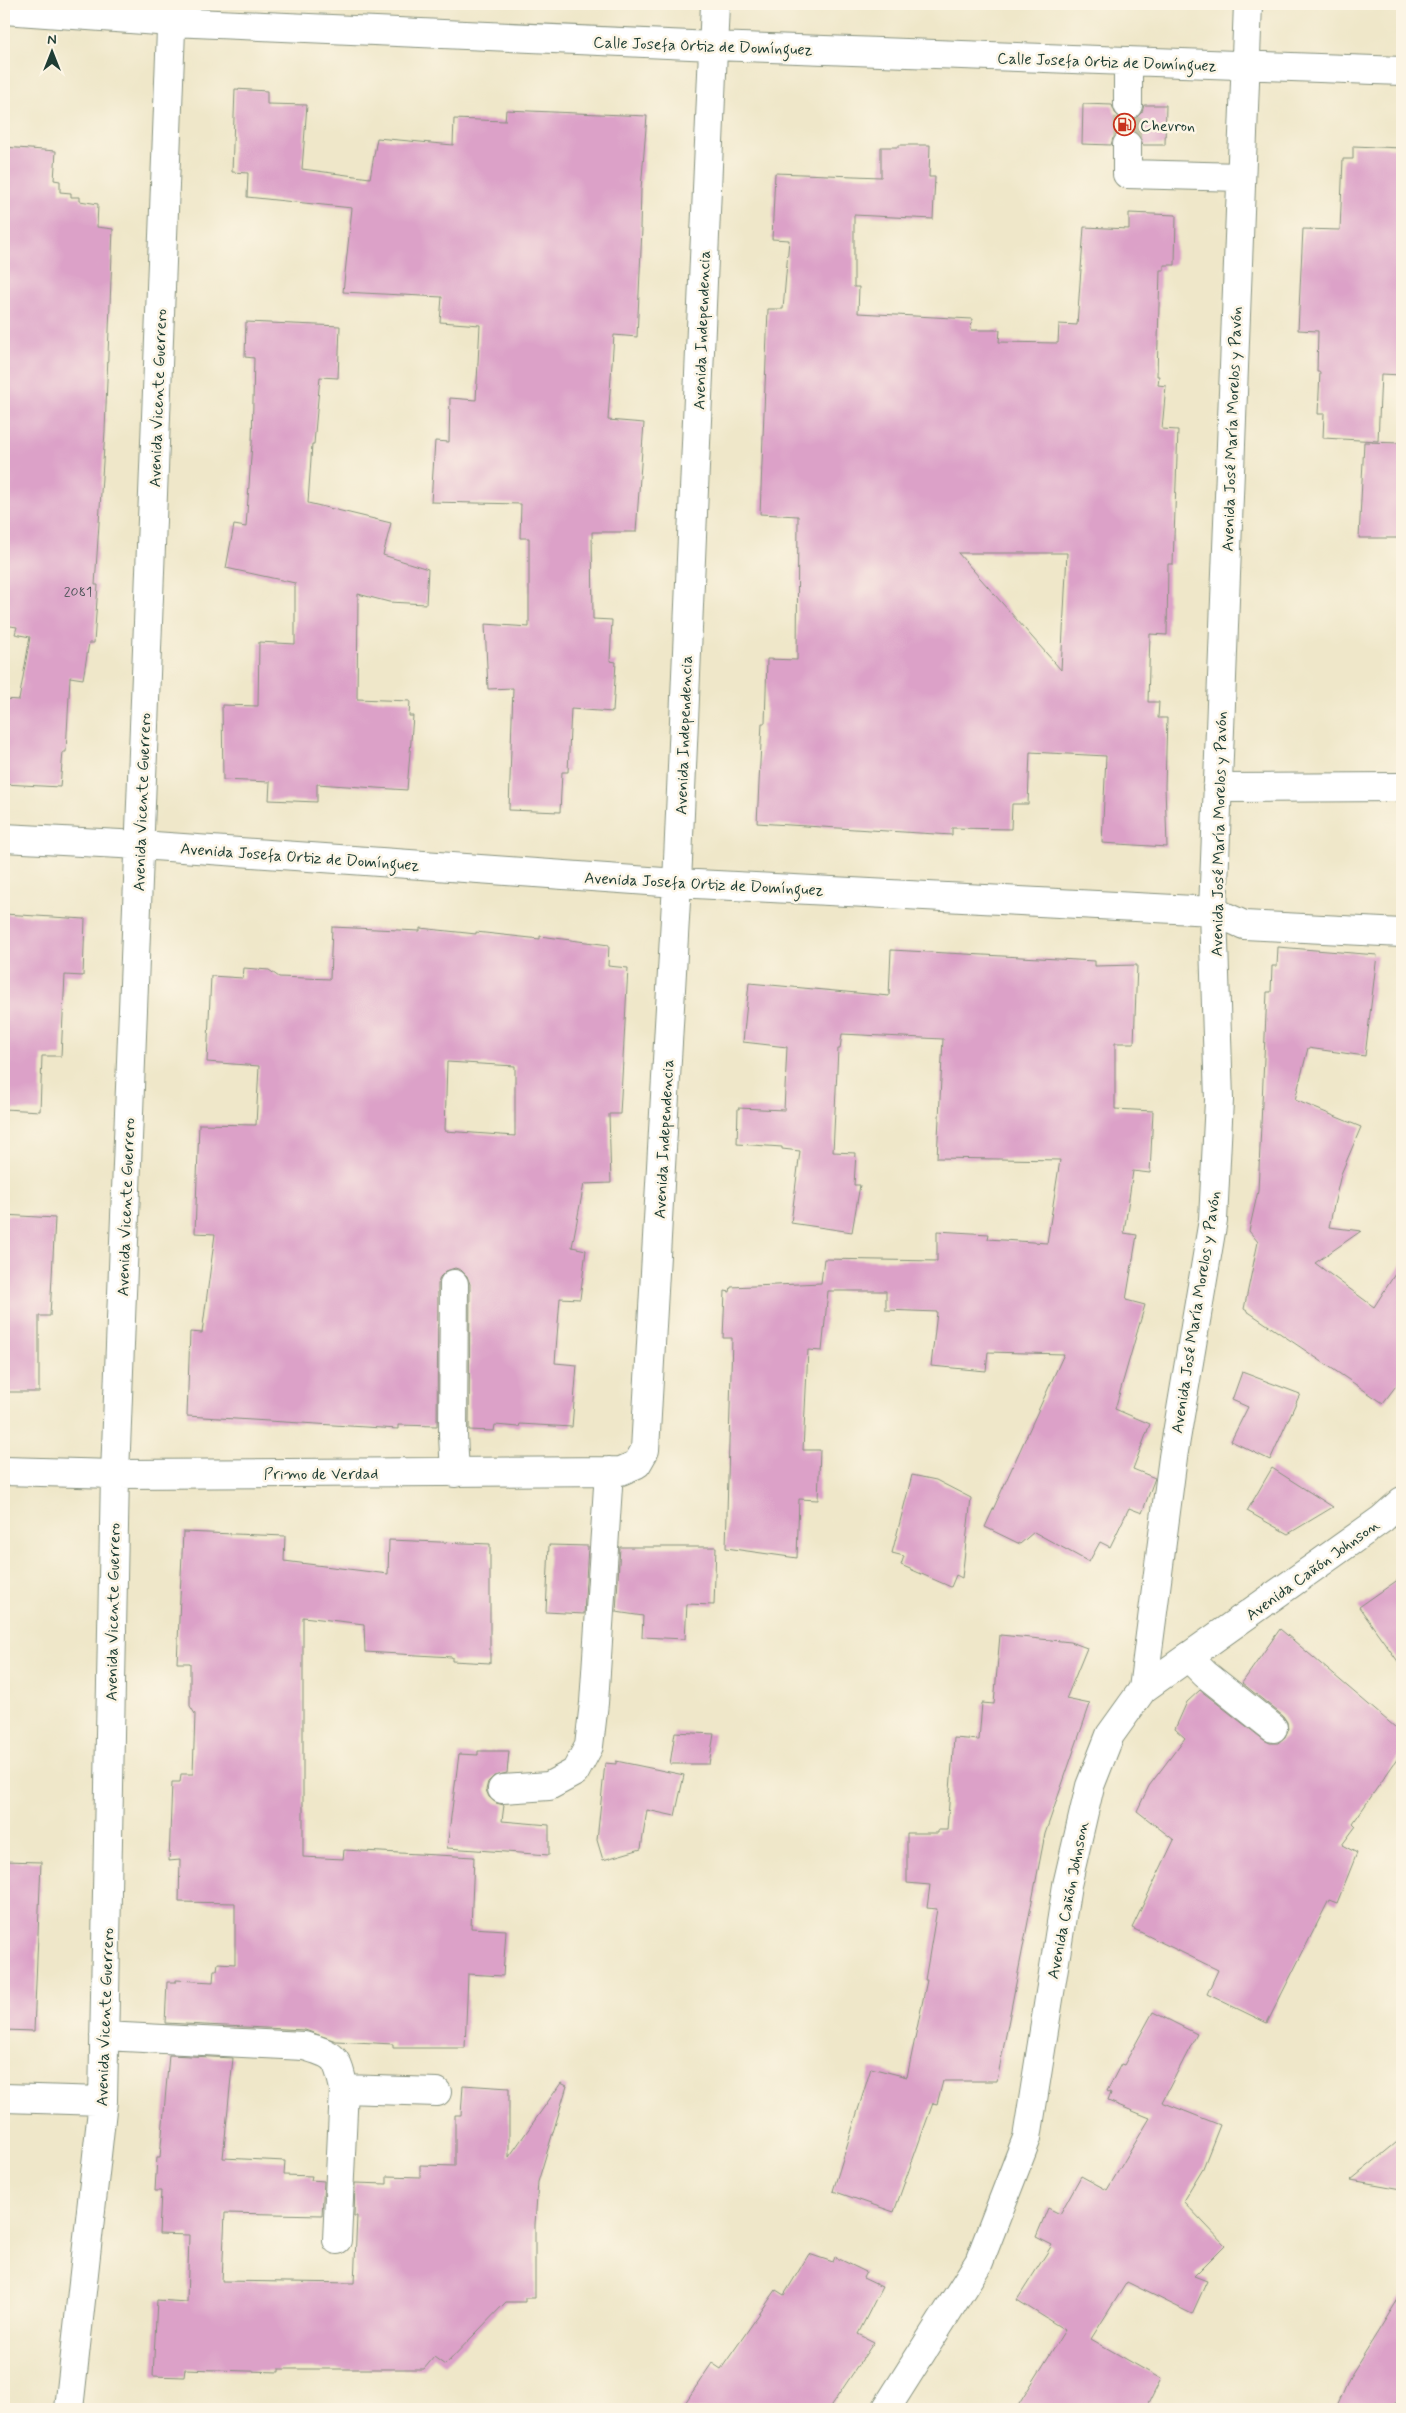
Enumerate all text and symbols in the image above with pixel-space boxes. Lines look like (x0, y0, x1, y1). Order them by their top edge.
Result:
north arrow (28, 28, 78, 78)
text: N (47, 31, 57, 49)
street label: Calle Josefa Ortiz de Domínguez (593, 32, 813, 62)
street label: Calle Josefa Ortiz de Domínguez (997, 48, 1217, 78)
fuel station icon: Chevron (1112, 113, 1136, 137)
place label: Chevron (1140, 116, 1195, 137)
street label: Avenida Independencia (689, 250, 716, 410)
street label: Avenida José María Morelos y Pavón (1218, 306, 1247, 552)
street label: Avenida Vicente Guerrero (145, 308, 172, 488)
house number: 2081 (64, 583, 92, 601)
street label: Avenida Independencia (671, 655, 698, 815)
street label: Avenida José María Morelos y Pavón (1207, 711, 1232, 957)
street label: Avenida Vicente Guerrero (129, 712, 156, 892)
street label: Avenida Josefa Ortiz de Domínguez (179, 839, 420, 877)
street label: Avenida Josefa Ortiz de Domínguez (584, 868, 824, 902)
street label: Avenida Independencia (650, 1059, 679, 1219)
street label: Avenida Vicente Guerrero (113, 1117, 140, 1297)
street label: Avenida José María Morelos y Pavón (1167, 1189, 1226, 1435)
street label: Primo de Verdad (264, 1464, 378, 1485)
street label: Avenida Cañón Johnson (1242, 1514, 1384, 1626)
street label: Avenida Vicente Guerrero (101, 1522, 126, 1701)
street label: Avenida Cañón Johnson (1043, 1819, 1094, 1981)
street label: Avenida Vicente Guerrero (92, 1927, 119, 2107)

